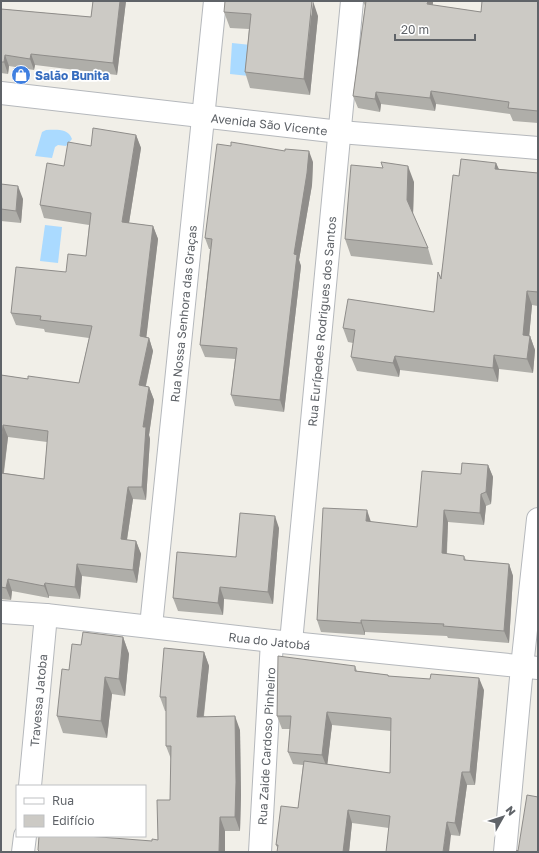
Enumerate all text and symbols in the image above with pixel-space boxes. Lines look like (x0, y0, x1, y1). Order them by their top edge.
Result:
scale bar (395, 16, 475, 42)
text: 20 m (401, 22, 429, 37)
shop icon: Salão Bunita (10, 64, 32, 86)
place label: Salão Bunita (35, 68, 109, 83)
street label: Avenida São Vicente (210, 110, 328, 138)
street label: Rua Eurípedes Rodrigues dos Santos (304, 216, 339, 427)
street label: Rua Nossa Senhora das Graças (166, 224, 200, 403)
street label: Rua do Jatobá (228, 629, 311, 652)
street label: Travessa Jatoba (26, 653, 50, 747)
street label: Rua Zaide Cardoso Pinheiro (254, 667, 278, 826)
legend (16, 785, 146, 837)
text: Rua (52, 793, 74, 808)
north arrow (483, 797, 523, 837)
text: N (503, 803, 519, 818)
text: Edifício (52, 813, 94, 828)

